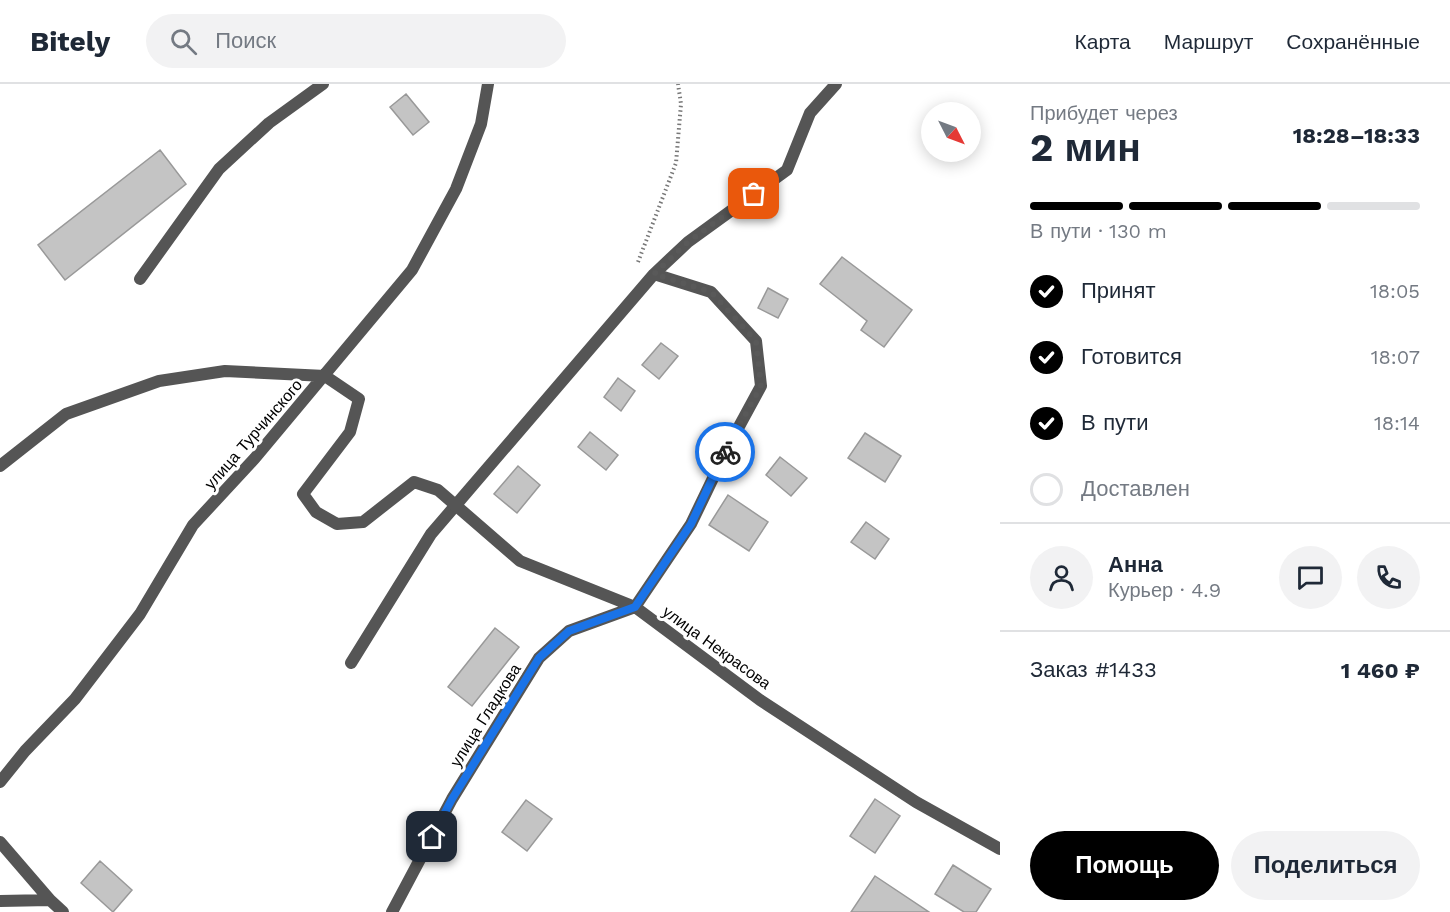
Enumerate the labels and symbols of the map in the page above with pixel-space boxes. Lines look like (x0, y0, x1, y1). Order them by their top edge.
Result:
north arrow (921, 102, 981, 162)
pin (728, 168, 779, 219)
street label: улица Турчинского (201, 375, 306, 493)
courier (695, 422, 755, 482)
street label: улица Некрасова (659, 602, 775, 693)
street label: улица Гладкова (446, 660, 525, 770)
pin (406, 811, 457, 862)

